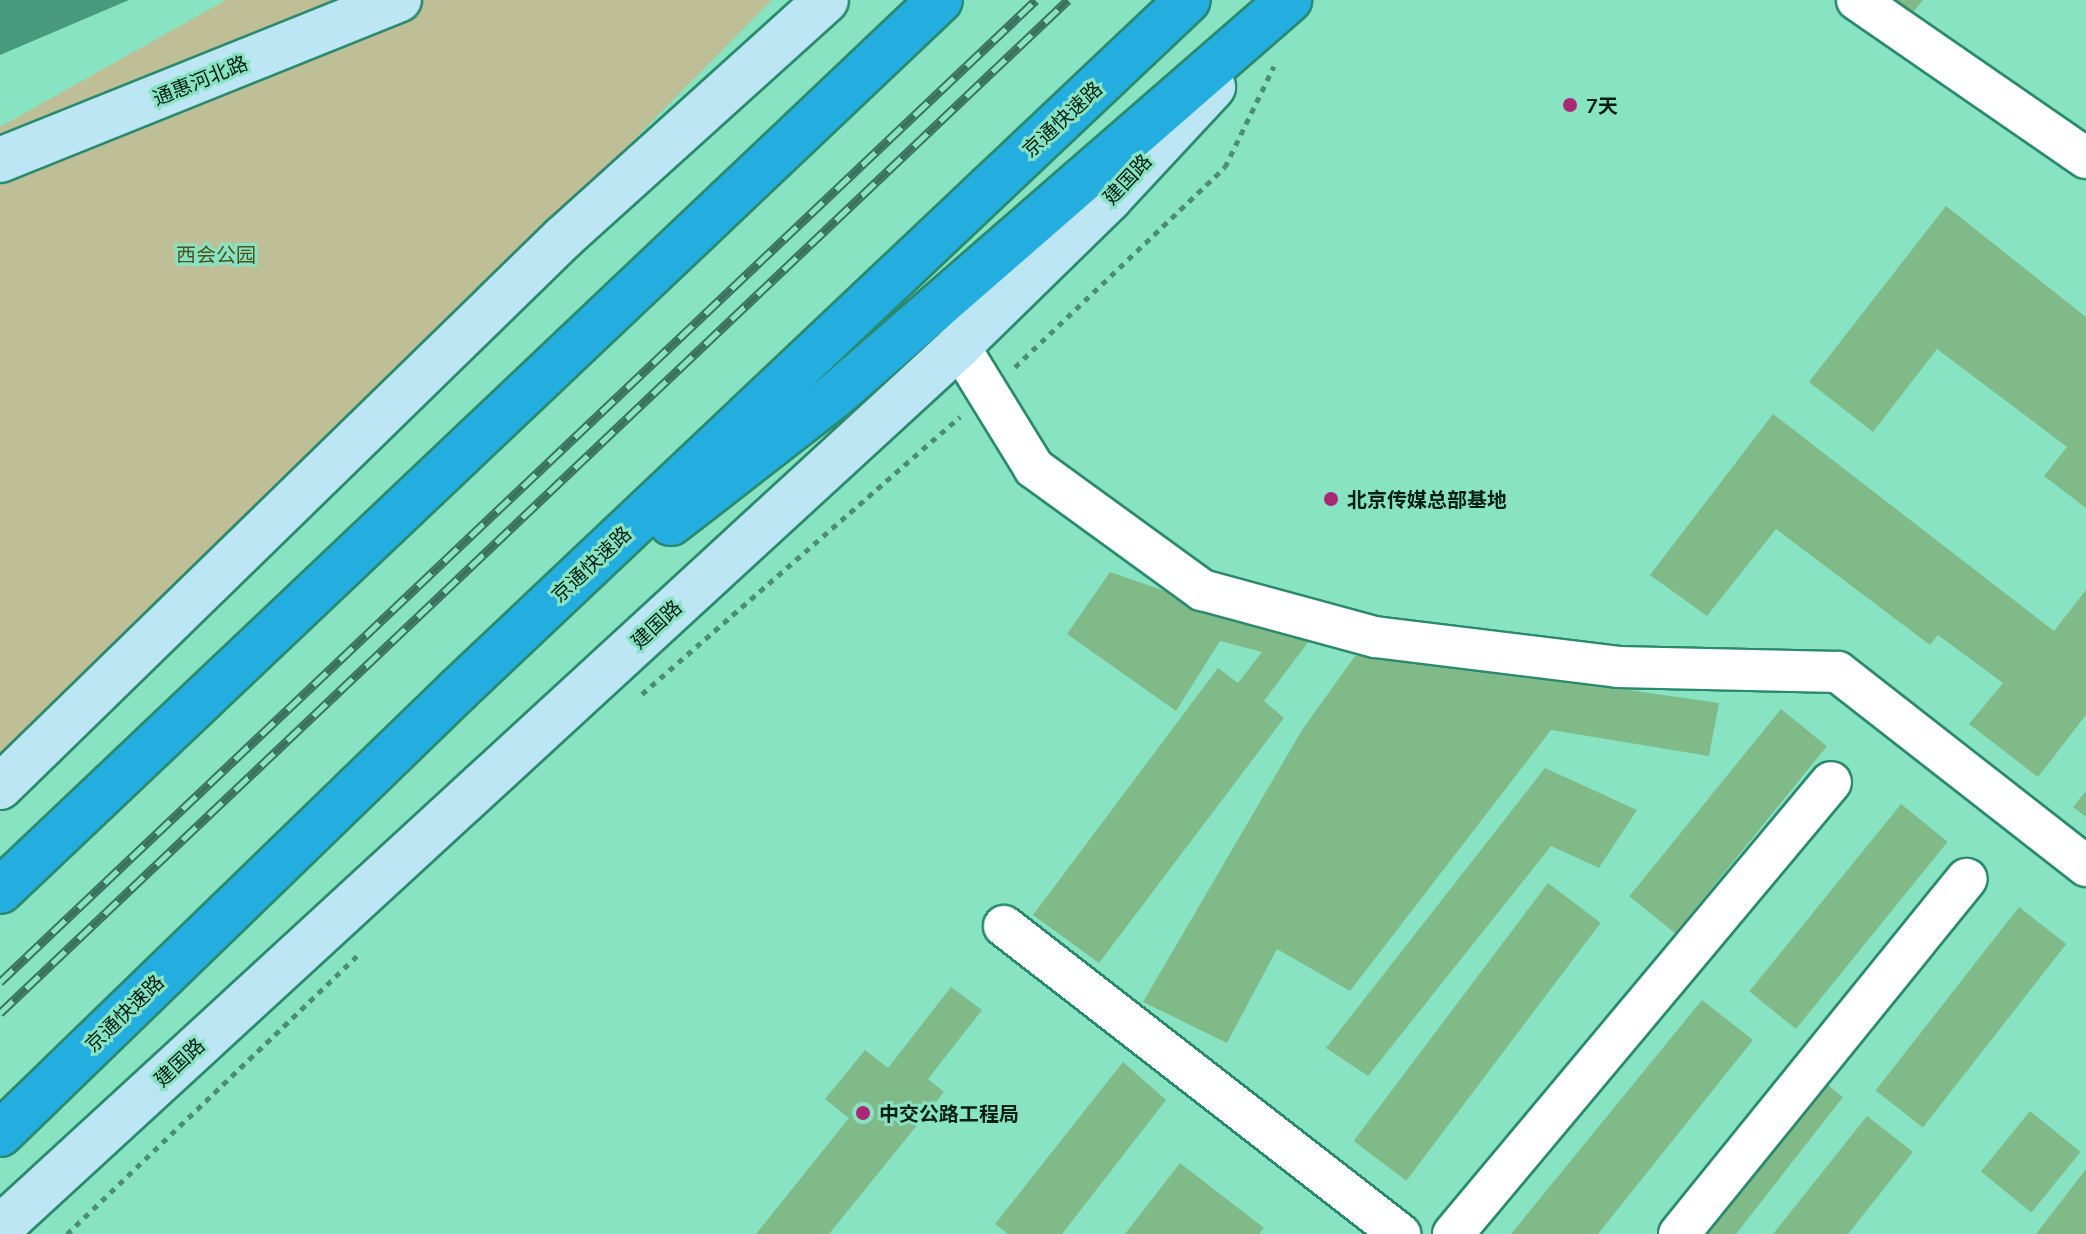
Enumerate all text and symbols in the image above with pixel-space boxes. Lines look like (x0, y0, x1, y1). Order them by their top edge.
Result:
street label: 通惠河北路 (149, 50, 251, 110)
street label: 京通快速路 (1017, 76, 1107, 162)
place label: 7天 (1586, 93, 1618, 117)
marker: 7天 (1561, 96, 1579, 114)
street label: 建国路 (1098, 149, 1156, 209)
park label: 西会公园 (176, 242, 256, 266)
place label: 北京传媒总部基地 (1347, 487, 1507, 511)
marker: 北京传媒总部基地 (1322, 490, 1340, 508)
street label: 京通快速路 (546, 521, 636, 607)
street label: 建国路 (626, 595, 686, 653)
street label: 京通快速路 (80, 970, 168, 1056)
street label: 建国路 (149, 1033, 209, 1091)
place label: 中交公路工程局 (879, 1101, 1019, 1125)
marker: 中交公路工程局 (854, 1104, 872, 1122)

